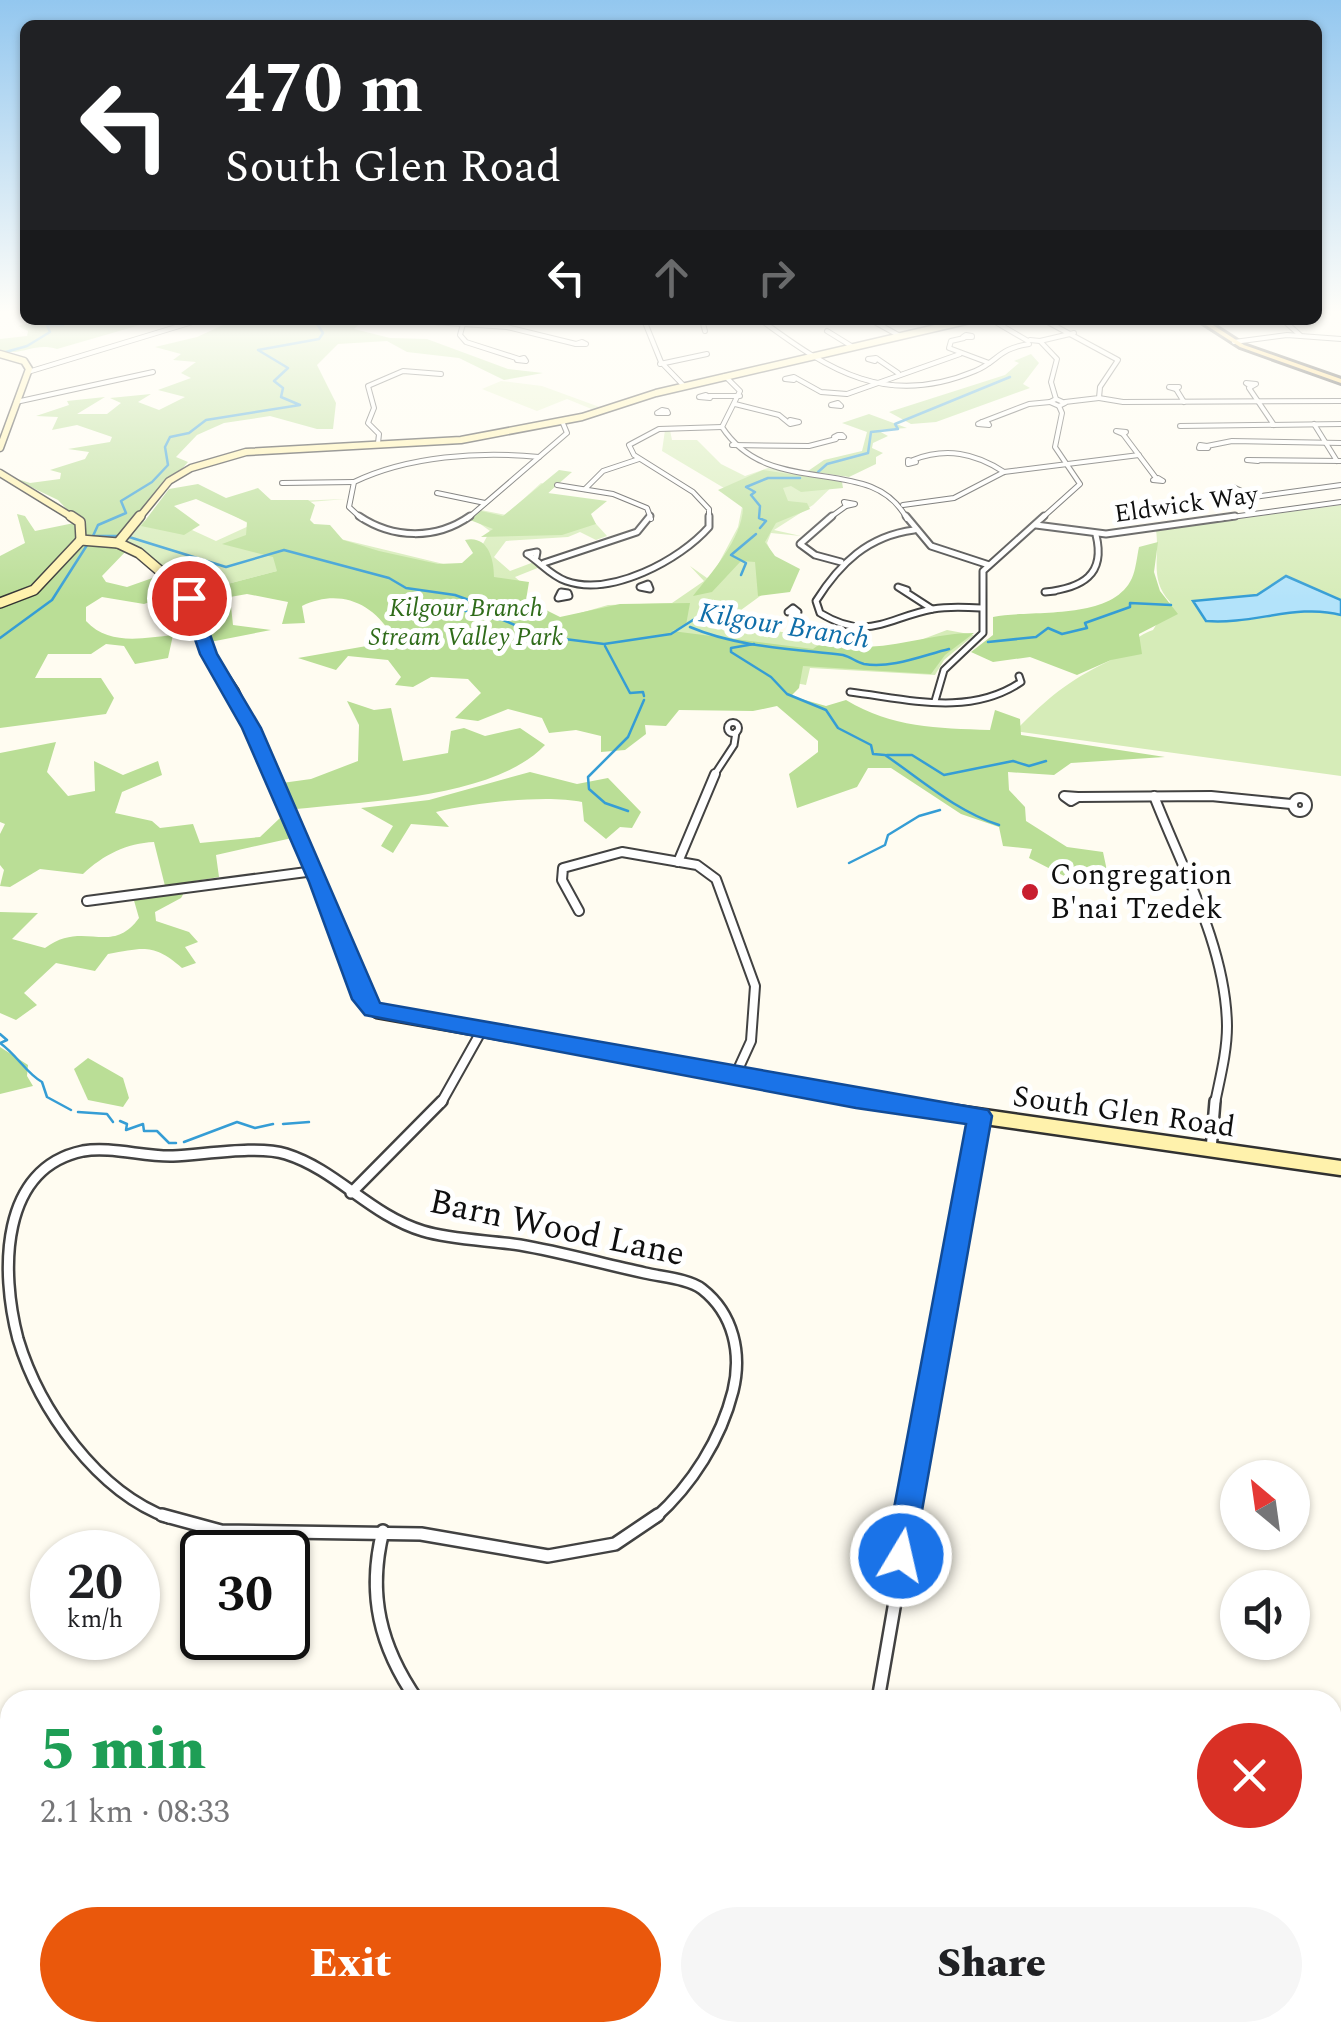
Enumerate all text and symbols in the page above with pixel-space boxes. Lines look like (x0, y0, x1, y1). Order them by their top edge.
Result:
text: 470 m (225, 37, 423, 143)
icon: left (60, 60, 190, 190)
text: South Glen Road (225, 133, 561, 202)
icon: left (539, 250, 594, 305)
icon: ahead (644, 250, 699, 305)
icon: right (749, 250, 804, 305)
street label: Eldwick Way (1112, 476, 1261, 534)
pin (147, 556, 232, 641)
icon: arrive (162, 571, 217, 626)
park label: Kilgour Branch Stream Valley Park (369, 590, 563, 657)
water label: Kilgour Branch (696, 591, 872, 661)
place label: Congregation B'nai Tzedek (1050, 852, 1232, 932)
marker: Congregation B'nai Tzedek (1019, 881, 1041, 903)
street label: South Glen Road (1010, 1074, 1238, 1150)
street label: Barn Wood Lane (424, 1175, 690, 1281)
north arrow (1220, 1460, 1310, 1550)
map controls (1220, 1460, 1310, 1660)
position arrow (849, 1504, 953, 1608)
speed limit sign: 30 (180, 1530, 310, 1660)
text: 20 (67, 1545, 123, 1621)
button: sound (1220, 1570, 1310, 1660)
text: km/h (67, 1601, 123, 1639)
text: 5 min (40, 1704, 206, 1796)
button: close (1197, 1723, 1302, 1828)
text: 2.1 km · 08:33 (40, 1788, 229, 1837)
button: Exit (40, 1907, 661, 2022)
button: Share (681, 1907, 1302, 2022)

